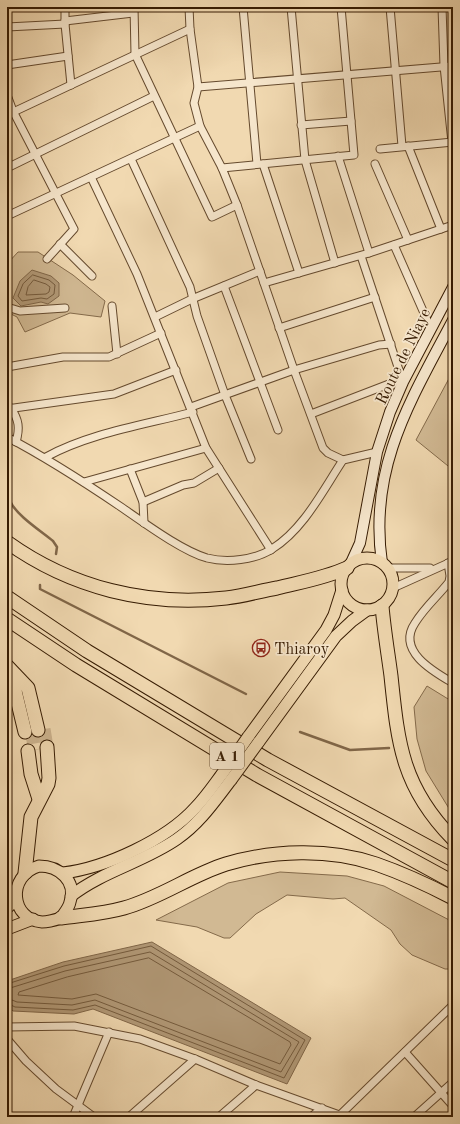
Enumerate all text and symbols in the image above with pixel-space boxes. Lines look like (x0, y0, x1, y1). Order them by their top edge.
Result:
street label: Route de Niaye (374, 306, 434, 408)
bus stop icon: Thiaroy (251, 638, 271, 658)
place label: Thiaroy (274, 642, 330, 658)
road number: A 1 (210, 743, 244, 769)

